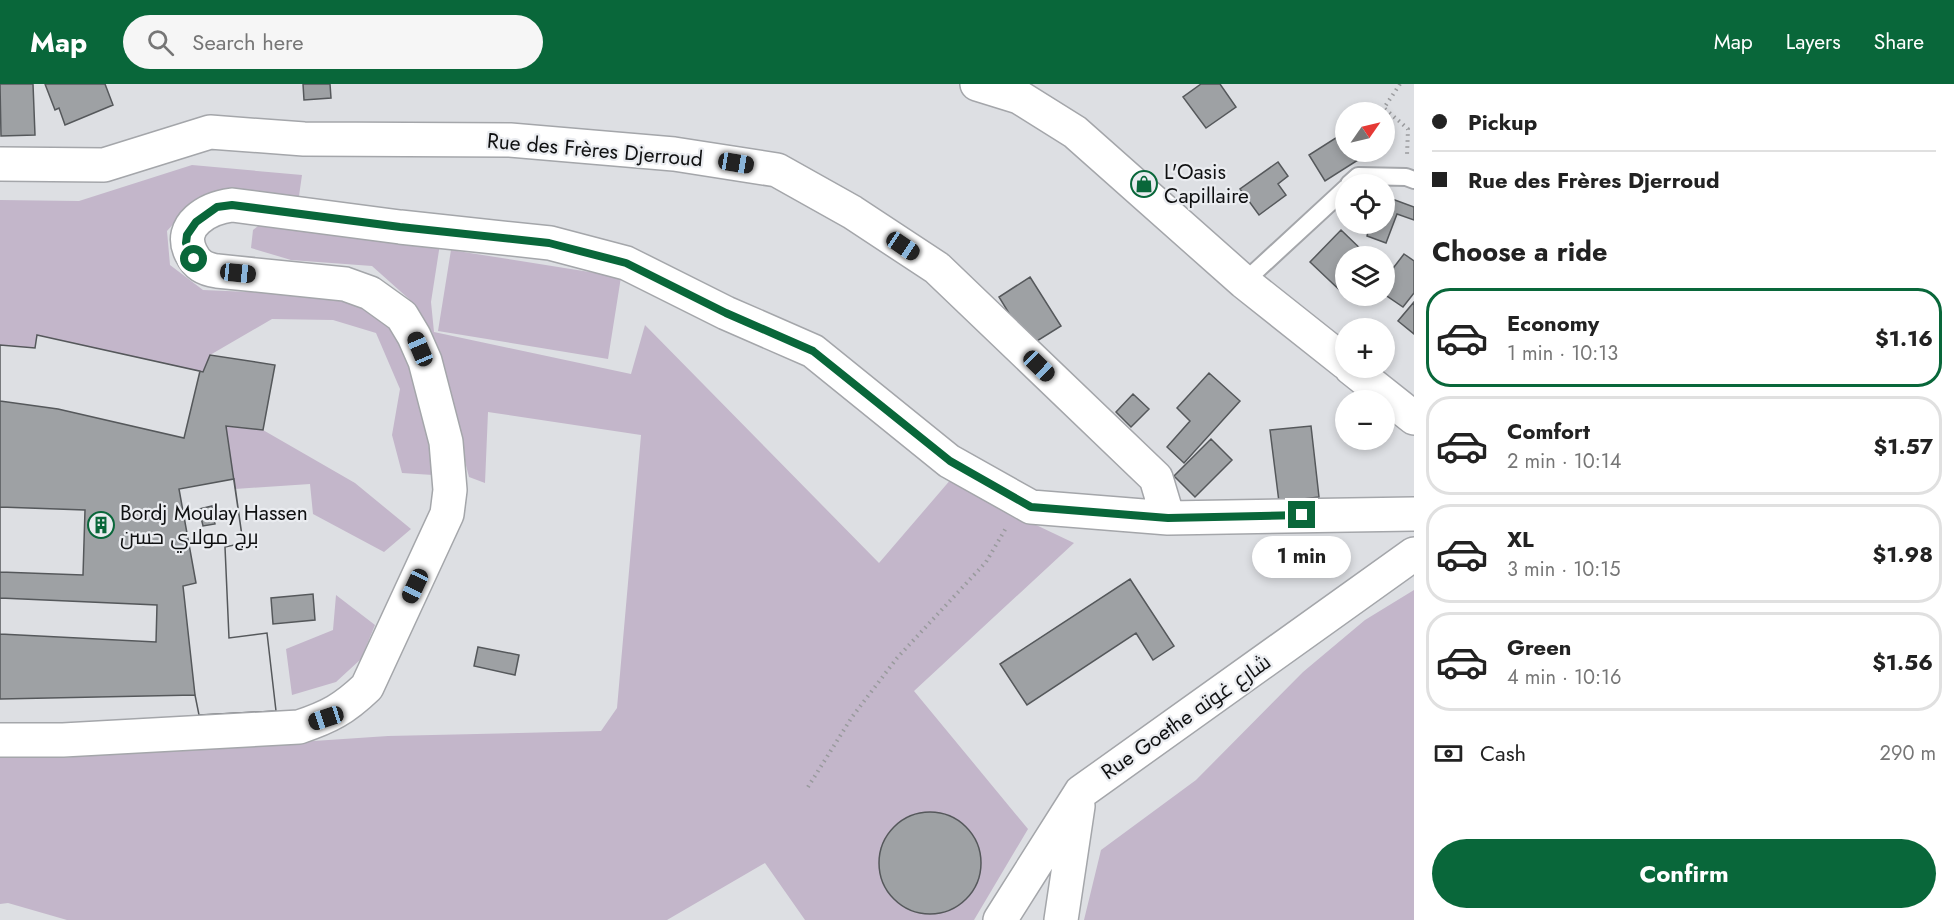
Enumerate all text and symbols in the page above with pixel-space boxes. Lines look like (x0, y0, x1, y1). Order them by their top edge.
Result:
search box (123, 15, 543, 69)
text: Map (30, 22, 87, 63)
icon: search (144, 26, 177, 59)
text: Search here (192, 26, 304, 58)
text: Map (1714, 27, 1753, 57)
text: Layers (1786, 27, 1841, 57)
text: Share (1874, 27, 1924, 57)
north arrow (1335, 102, 1395, 162)
map controls (1335, 102, 1395, 450)
text: Pickup (1468, 106, 1537, 138)
street label: Rue des Frères Djerroud (486, 126, 704, 174)
car (717, 151, 755, 175)
place label: L'Oasis Capillaire (1164, 157, 1249, 211)
text: Rue des Frères Djerroud (1468, 164, 1720, 196)
shop icon: L'Oasis Capillaire (1129, 169, 1159, 199)
button: locate (1335, 174, 1395, 234)
car (883, 228, 923, 264)
text: Choose a ride (1432, 232, 1607, 271)
route start (180, 245, 207, 272)
button: layers (1335, 246, 1395, 306)
car (219, 262, 257, 284)
text: Economy (1507, 307, 1599, 339)
icon: car (1435, 311, 1489, 365)
button: + (1335, 318, 1395, 378)
text: $1.16 (1875, 322, 1933, 354)
car (405, 329, 435, 369)
text: 1 min · 10:13 (1507, 339, 1618, 368)
car (1020, 347, 1058, 385)
button: − (1335, 390, 1395, 450)
text: Comfort (1507, 415, 1590, 447)
icon: car (1435, 419, 1489, 473)
text: $1.57 (1874, 430, 1933, 462)
text: 2 min · 10:14 (1507, 447, 1621, 476)
place label: Bordj Moulay Hassen برج مولاي حسن (120, 498, 308, 553)
route end (1288, 501, 1315, 528)
building icon: Bordj Moulay Hassen برج مولاي حسن (86, 510, 116, 540)
text: XL (1507, 523, 1534, 555)
icon: car (1435, 527, 1489, 581)
callout: 1 min (1252, 536, 1352, 578)
text: $1.98 (1873, 538, 1933, 570)
text: 1 min (1277, 542, 1326, 571)
text: 3 min · 10:15 (1507, 555, 1621, 584)
car (399, 566, 431, 606)
text: Green (1507, 631, 1571, 663)
icon: car (1435, 635, 1489, 689)
text: $1.56 (1872, 646, 1933, 678)
street label: Rue Goethe شارع غوته (1095, 647, 1277, 787)
text: 4 min · 10:16 (1507, 663, 1621, 692)
car (306, 704, 346, 732)
icon: cash (1432, 737, 1465, 770)
text: Cash (1480, 737, 1526, 769)
text: 290 m (1880, 739, 1936, 768)
button: Confirm (1432, 839, 1936, 908)

